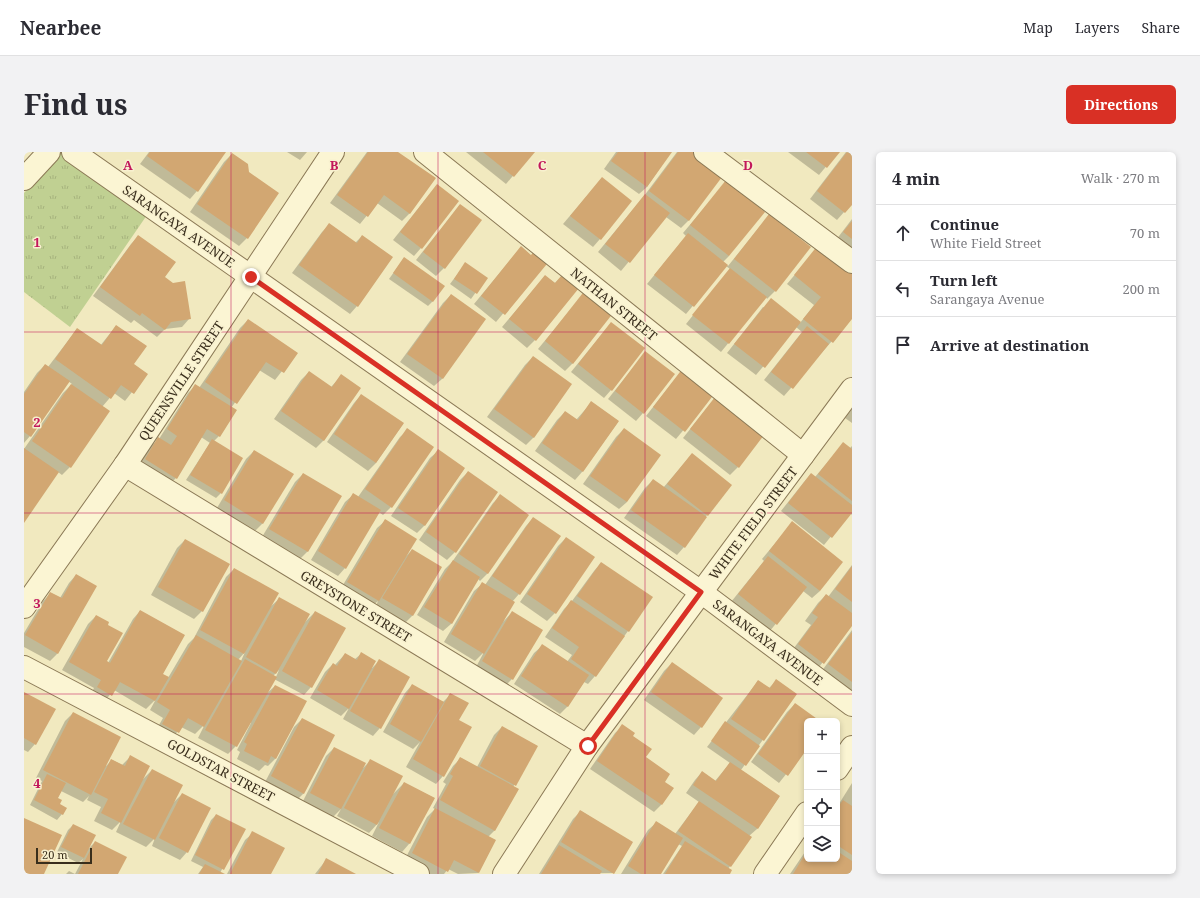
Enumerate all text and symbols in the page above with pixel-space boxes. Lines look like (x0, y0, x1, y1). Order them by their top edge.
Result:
text: Nearbee (20, 15, 101, 41)
text: Map (1023, 18, 1053, 37)
text: Layers (1075, 18, 1120, 37)
text: Share (1142, 18, 1180, 37)
text: Find us (24, 85, 128, 123)
button: Directions (1066, 85, 1176, 124)
text: A (123, 156, 133, 174)
text: B (330, 156, 339, 174)
text: C (538, 156, 547, 174)
text: D (743, 156, 753, 174)
text: 4 min (892, 167, 940, 190)
text: Walk · 270 m (1081, 169, 1160, 187)
street label: SARANGAYA AVENUE (119, 180, 239, 272)
text: Continue (930, 214, 999, 234)
icon: ahead (892, 222, 914, 244)
text: 70 m (1130, 224, 1160, 242)
text: 1 (33, 233, 41, 251)
text: White Field Street (930, 234, 1041, 252)
street label: NATHAN STREET (567, 263, 661, 345)
route end (242, 268, 260, 286)
text: Turn left (930, 270, 998, 290)
icon: left (892, 278, 914, 300)
text: 200 m (1123, 280, 1160, 298)
text: Sarangaya Avenue (930, 290, 1045, 308)
street label: QUEENSVILLE STREET (134, 318, 228, 444)
icon: arrive (892, 334, 914, 356)
text: Arrive at destination (930, 335, 1089, 355)
text: 2 (33, 413, 41, 431)
street label: WHITE FIELD STREET (705, 463, 801, 583)
street label: GREYSTONE STREET (297, 566, 415, 646)
text: 3 (33, 594, 41, 612)
street label: SARANGAYA AVENUE (709, 595, 827, 689)
map controls (804, 718, 840, 862)
button: + (804, 718, 840, 754)
street label: GOLDSTAR STREET (164, 734, 278, 806)
route start (579, 737, 597, 755)
button: − (804, 754, 840, 790)
text: 4 (33, 774, 41, 792)
button: locate (804, 790, 840, 826)
button: layers (804, 826, 840, 862)
scale bar (36, 846, 92, 865)
text: 20 m (42, 847, 68, 862)

